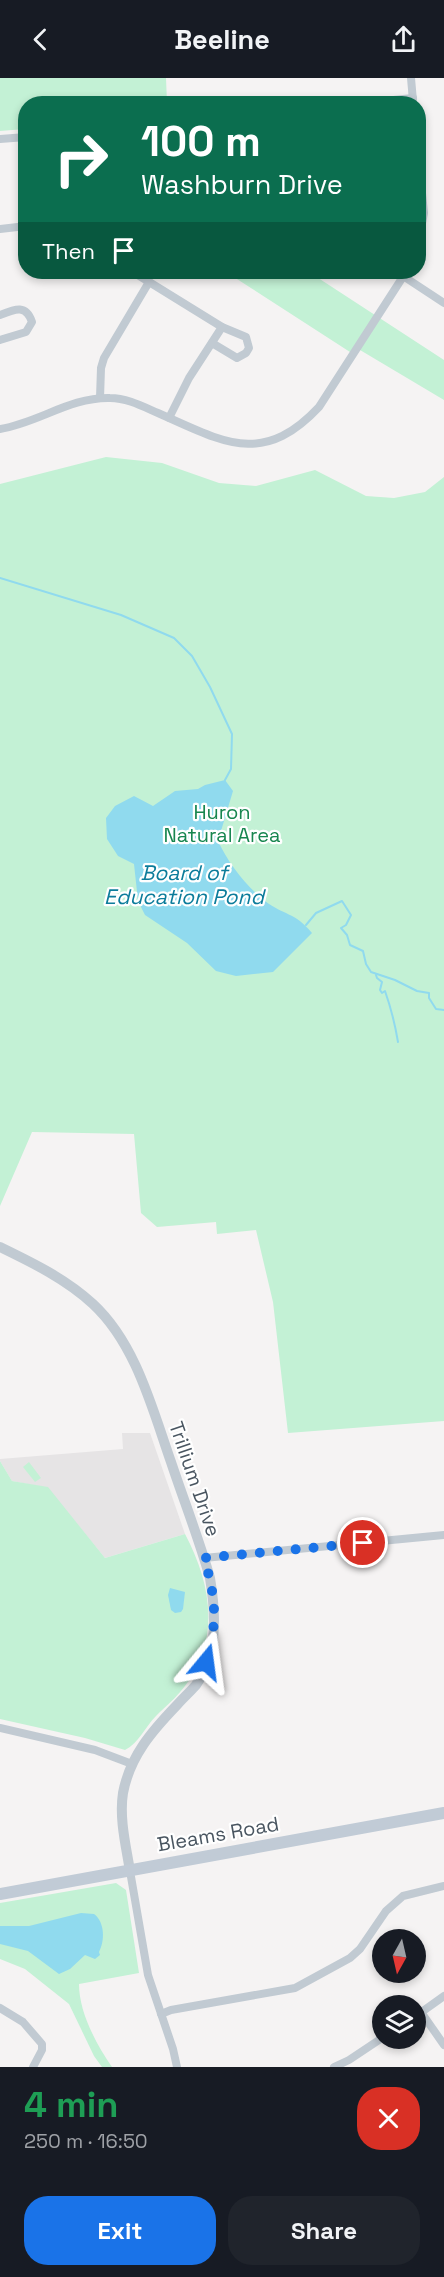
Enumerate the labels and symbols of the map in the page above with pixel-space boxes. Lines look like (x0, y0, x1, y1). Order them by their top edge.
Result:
park label: Huron Natural Area (163, 799, 281, 848)
water label: Board of Education Pond (104, 859, 266, 910)
street label: Trillium Drive (163, 1418, 227, 1540)
pin (337, 1517, 388, 1568)
position arrow (174, 1630, 238, 1694)
street label: Bleams Road (155, 1810, 281, 1858)
north arrow (372, 1929, 426, 1983)

